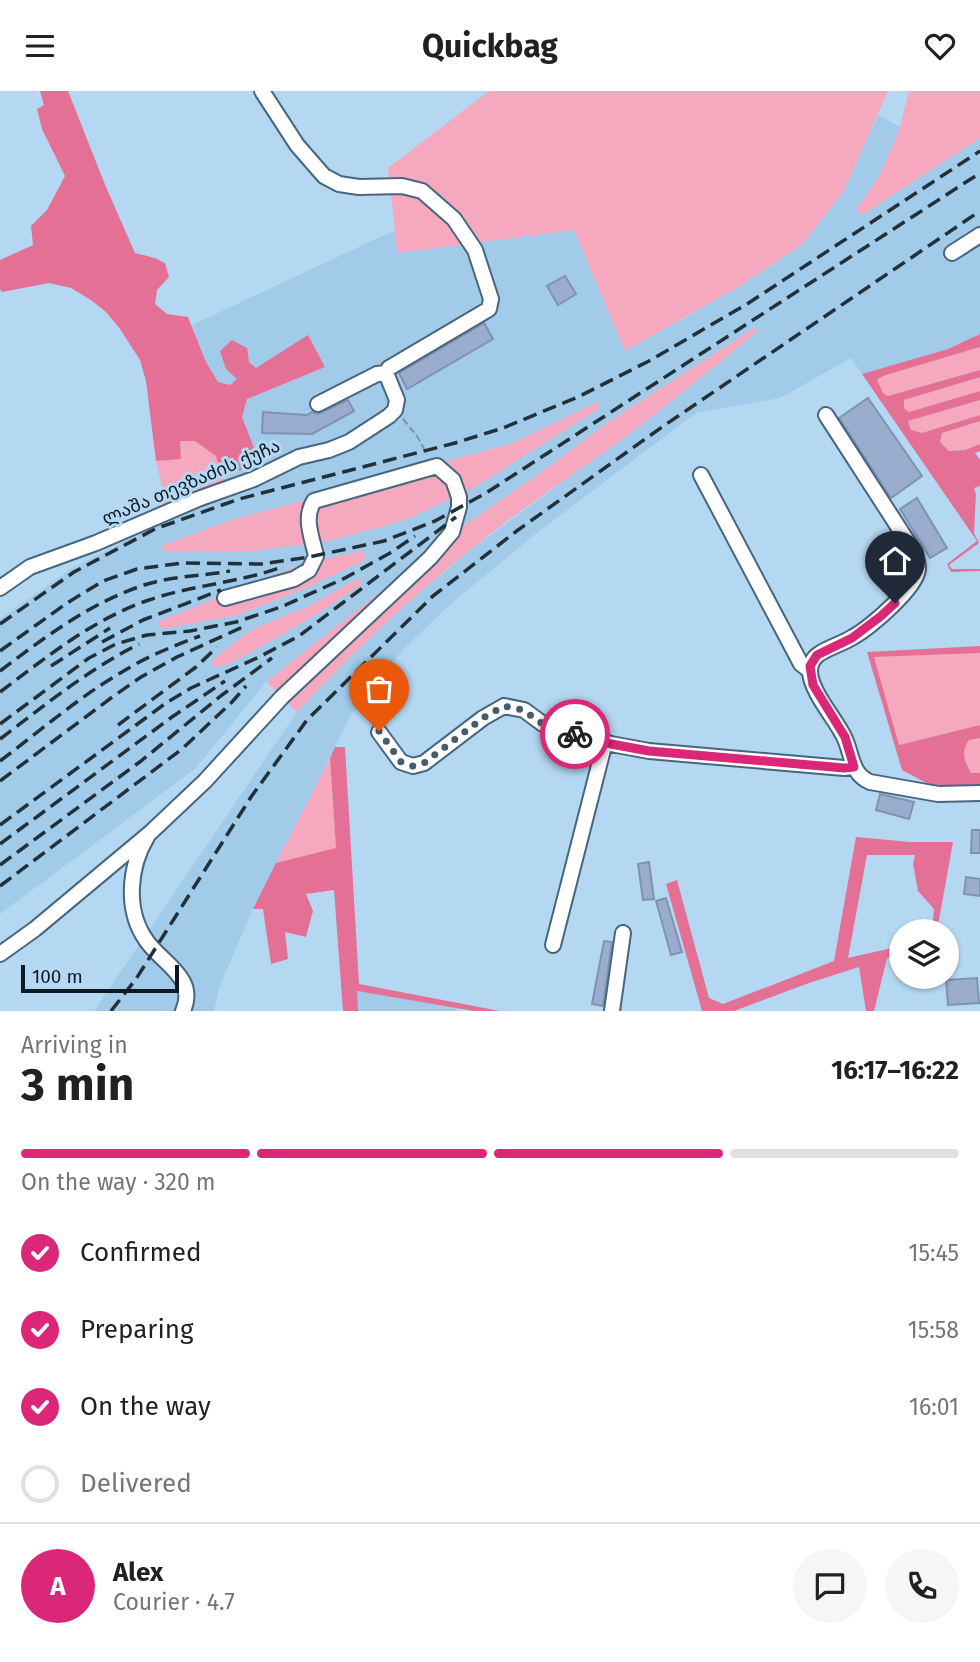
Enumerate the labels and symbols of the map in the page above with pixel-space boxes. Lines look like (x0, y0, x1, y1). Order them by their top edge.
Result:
street label: ლაშა თევზაძის ქუჩა (99, 434, 283, 530)
pin (865, 531, 925, 603)
pin (349, 659, 409, 731)
courier (540, 699, 610, 769)
scale bar (21, 962, 178, 994)

